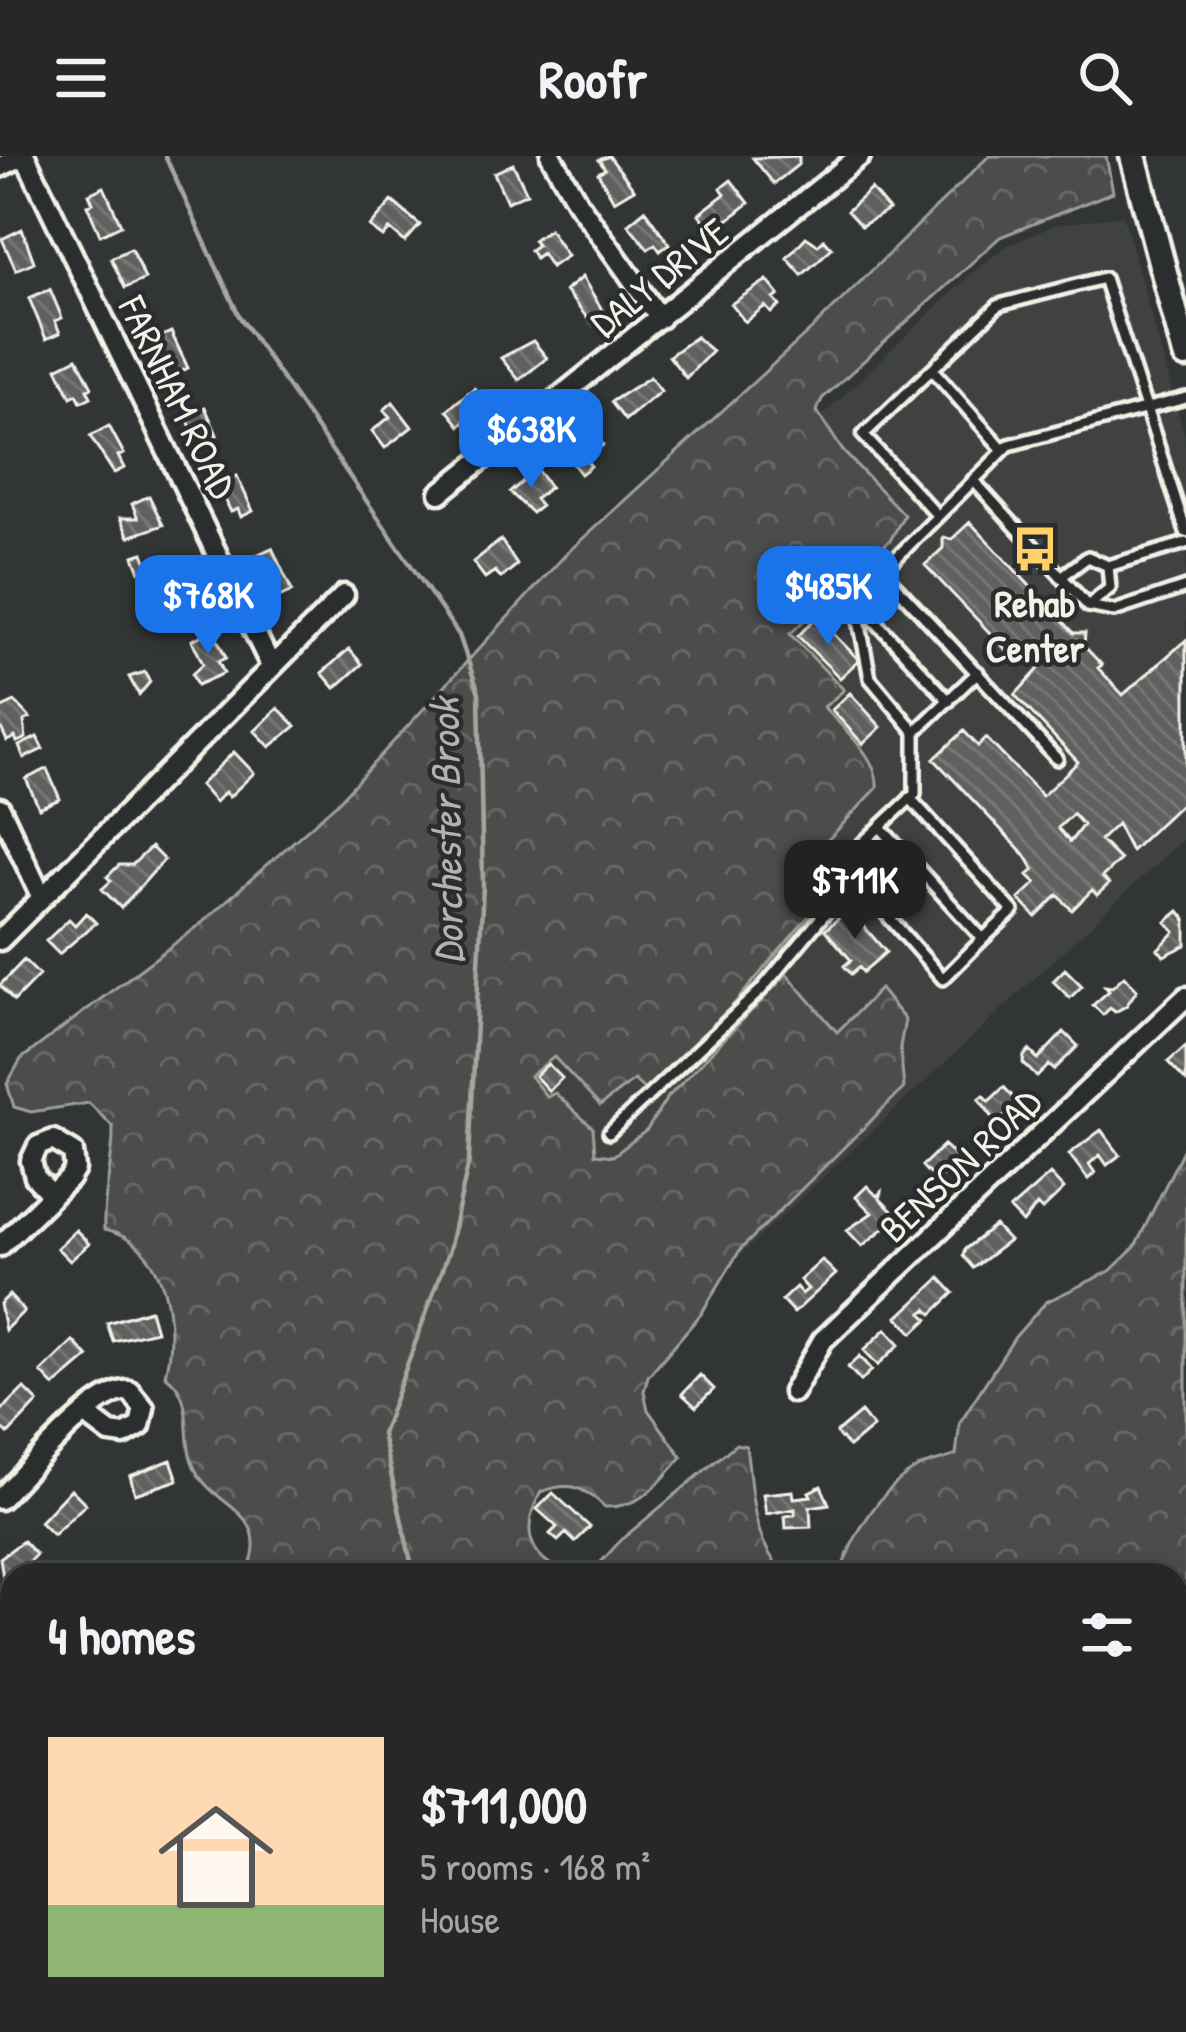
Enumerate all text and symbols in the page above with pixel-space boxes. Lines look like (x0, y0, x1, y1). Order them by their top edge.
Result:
text: Roofr (539, 42, 647, 115)
icon: menu (48, 45, 114, 111)
icon: search (1072, 45, 1138, 111)
street label: DALY DRIVE (579, 205, 739, 348)
street label: FARNHAM ROAD (106, 286, 250, 507)
pin: $638K (447, 389, 615, 491)
text: $638K (486, 401, 576, 454)
bus stop icon: Rehab Center (1010, 524, 1060, 574)
pin: $485K (744, 546, 912, 648)
pin: $768K (124, 555, 292, 657)
text: $485K (784, 558, 872, 611)
text: $768K (162, 567, 254, 620)
place label: Rehab Center (986, 576, 1085, 674)
water label: Dorchester Brook (415, 694, 476, 964)
pin: $711K (771, 840, 939, 942)
text: $711K (811, 852, 899, 905)
street label: BENSON ROAD (867, 1075, 1053, 1254)
text: 4 homes (48, 1601, 195, 1670)
icon: filters (1074, 1602, 1140, 1668)
text: $711,000 (420, 1770, 587, 1839)
icon: home (144, 1785, 288, 1929)
text: 5 rooms · 168 m² (420, 1839, 650, 1892)
text: House (420, 1892, 500, 1945)

